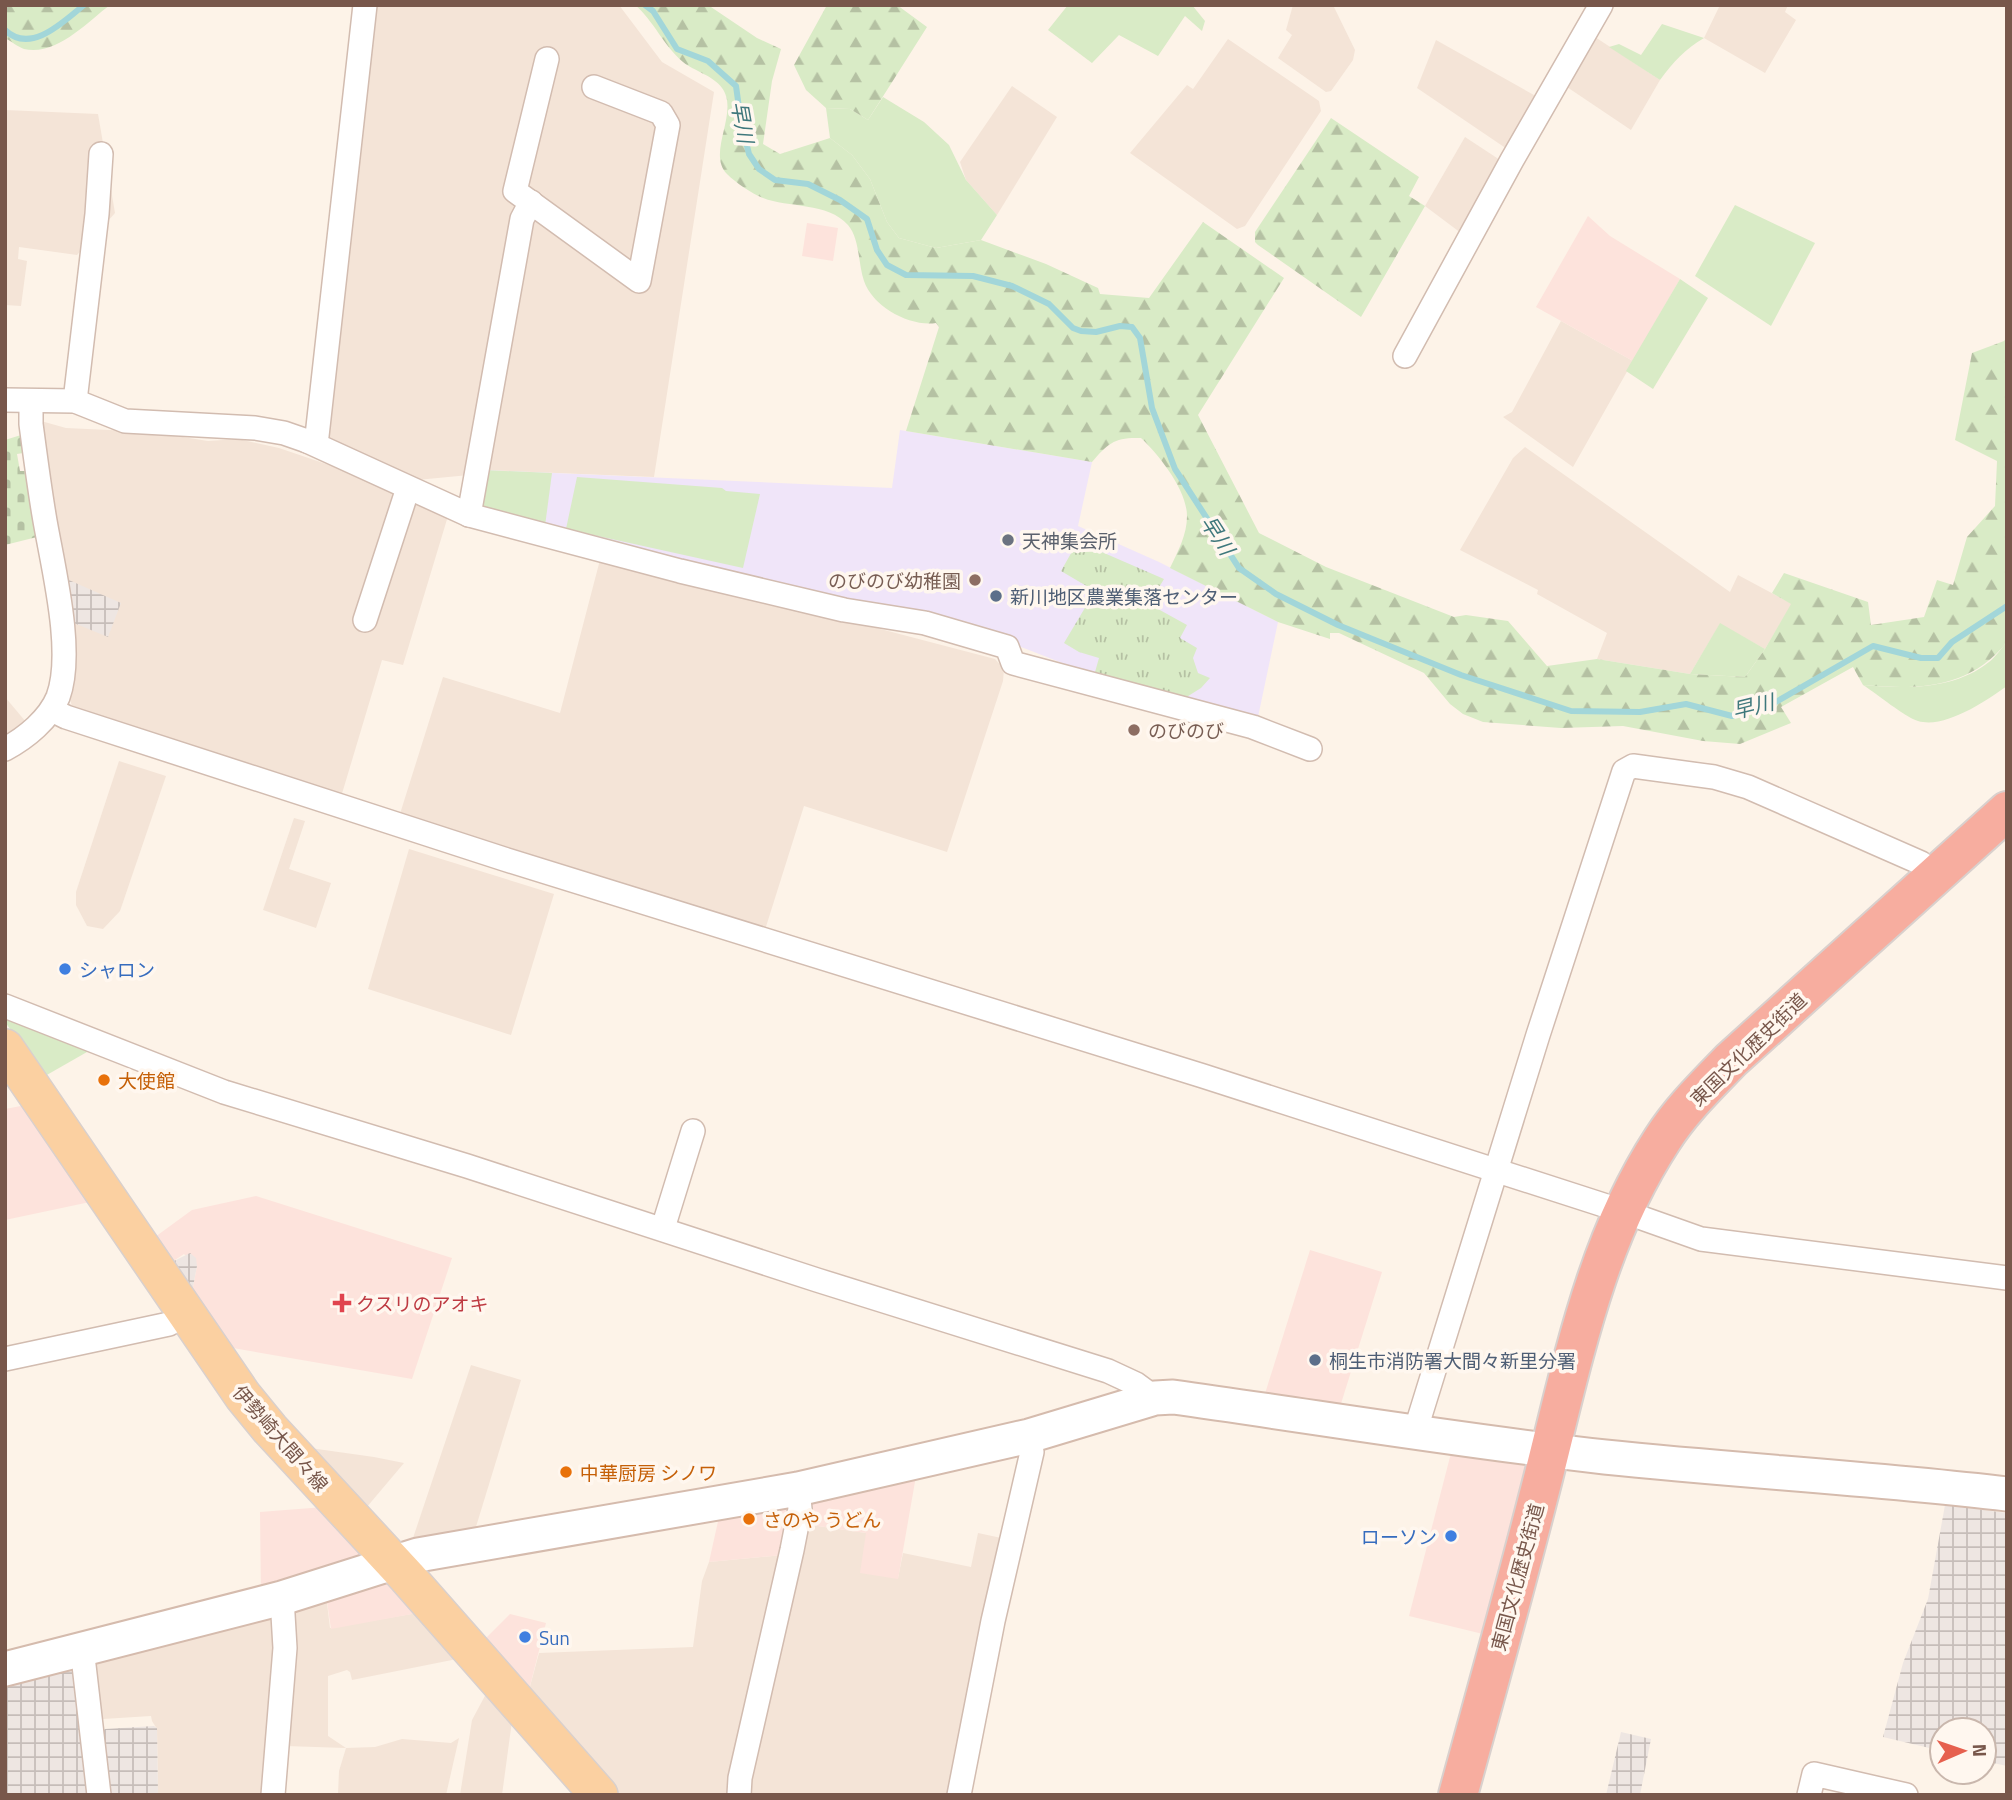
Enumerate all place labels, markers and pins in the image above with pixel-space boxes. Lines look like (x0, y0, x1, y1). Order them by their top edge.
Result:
place label: 天神集会所 (1022, 526, 1117, 555)
marker: 天神集会所 (1000, 532, 1016, 548)
place label: のびのび幼稚園 (828, 566, 961, 595)
marker: のびのび幼稚園 (967, 572, 983, 588)
place label: 新川地区農業集落センター (1010, 582, 1238, 611)
marker: 新川地区農業集落センター (988, 588, 1004, 604)
place label: のびのび (1148, 716, 1224, 745)
marker: のびのび (1126, 722, 1142, 738)
place label: シャロン (79, 955, 155, 984)
marker: シャロン (57, 961, 73, 977)
place label: 大使館 (118, 1066, 175, 1095)
marker: 大使館 (96, 1072, 112, 1088)
place label: クスリのアオキ (356, 1289, 488, 1318)
marker: クスリのアオキ (334, 1295, 350, 1311)
place label: 桐生市消防署大間々新里分署 (1329, 1346, 1576, 1375)
marker: 桐生市消防署大間々新里分署 (1307, 1352, 1323, 1368)
place label: 中華厨房 シノワ (580, 1458, 717, 1487)
marker: 中華厨房 シノワ (558, 1464, 574, 1480)
place label: さのや うどん (763, 1505, 881, 1534)
marker: さのや うどん (741, 1511, 757, 1527)
place label: ローソン (1361, 1522, 1437, 1551)
marker: ローソン (1443, 1528, 1459, 1544)
place label: Sun (539, 1623, 570, 1652)
marker: Sun (517, 1629, 533, 1645)

